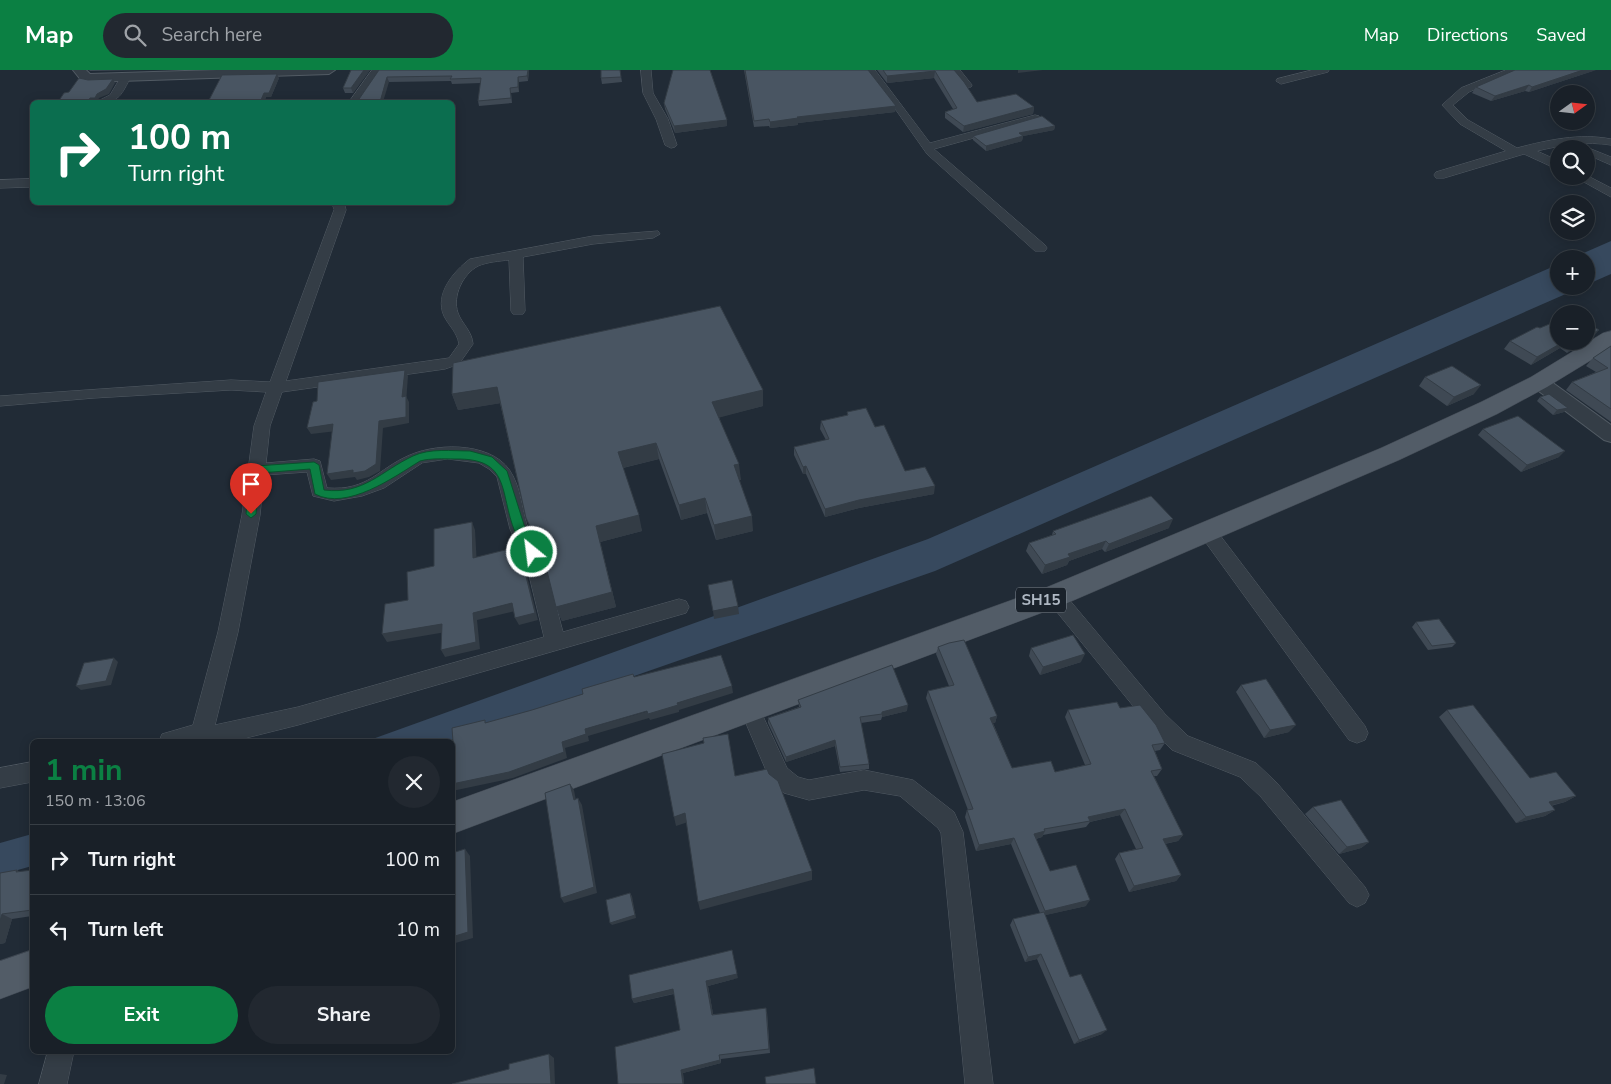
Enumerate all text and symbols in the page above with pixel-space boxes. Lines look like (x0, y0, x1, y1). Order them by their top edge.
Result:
search box (103, 13, 453, 58)
text: Map (25, 19, 73, 51)
icon: search (121, 21, 149, 49)
text: Search here (161, 22, 262, 48)
text: Map (1364, 23, 1399, 47)
text: Directions (1427, 23, 1508, 47)
text: Saved (1536, 23, 1586, 47)
north arrow (1550, 85, 1595, 130)
map controls (1550, 85, 1595, 350)
text: 100 m (128, 114, 231, 161)
icon: right (45, 120, 110, 185)
button: search (1550, 140, 1595, 185)
text: Turn right (128, 159, 224, 189)
button: layers (1550, 195, 1595, 240)
button: + (1550, 250, 1595, 295)
button: − (1550, 305, 1595, 350)
pin (230, 463, 272, 514)
icon: arrive (237, 470, 265, 498)
position arrow (505, 525, 557, 577)
road number: SH15 (1016, 588, 1066, 612)
text: 1 min (45, 750, 123, 791)
button: close (388, 756, 440, 808)
text: 150 m · 13:06 (45, 790, 146, 812)
icon: right (45, 846, 73, 874)
text: Turn right (88, 847, 175, 873)
text: 100 m (385, 847, 440, 873)
icon: left (45, 916, 73, 944)
text: Turn left (88, 917, 163, 943)
text: 10 m (396, 917, 440, 943)
button: Exit (45, 986, 238, 1044)
button: Share (248, 986, 440, 1044)

